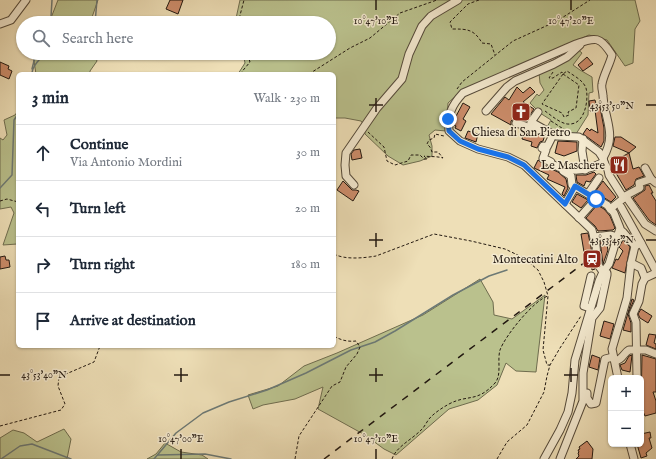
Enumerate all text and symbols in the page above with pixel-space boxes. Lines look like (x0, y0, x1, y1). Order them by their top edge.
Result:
text: 10°47'10"E (354, 15, 398, 28)
text: 10°47'20"E (548, 15, 594, 28)
search box (16, 16, 336, 60)
icon: search (30, 27, 52, 49)
text: Search here (62, 29, 133, 48)
text: 3 min (32, 88, 69, 109)
text: Walk · 230 m (254, 90, 320, 107)
text: 43°53'50"N (590, 100, 634, 113)
church icon: Chiesa di San Pietro (510, 101, 532, 123)
route end (439, 110, 457, 128)
place label: Chiesa di San Pietro (472, 125, 571, 140)
text: Continue (70, 135, 128, 154)
icon: ahead (32, 142, 54, 164)
text: 30 m (296, 144, 320, 161)
text: Via Antonio Mordini (70, 154, 182, 171)
restaurant icon: Le Maschere (608, 154, 630, 176)
place label: Le Maschere (541, 158, 605, 173)
route start (587, 190, 605, 208)
icon: left (32, 198, 54, 220)
text: Turn left (70, 199, 126, 218)
text: 20 m (295, 200, 320, 217)
text: 43°53'45"N (590, 234, 634, 247)
station icon: Montecatini Alto (581, 248, 603, 270)
place label: Montecatini Alto (493, 252, 579, 267)
icon: right (32, 254, 54, 276)
text: Turn right (70, 255, 135, 274)
text: 180 m (291, 256, 320, 273)
icon: arrive (32, 310, 54, 332)
text: Arrive at destination (70, 311, 196, 330)
text: 43°53'40"N (21, 369, 67, 382)
map controls (608, 375, 644, 447)
button: + (608, 375, 644, 411)
button: − (608, 411, 644, 447)
text: 10°47'00"E (158, 433, 204, 446)
text: 10°47'10"E (354, 433, 398, 446)

